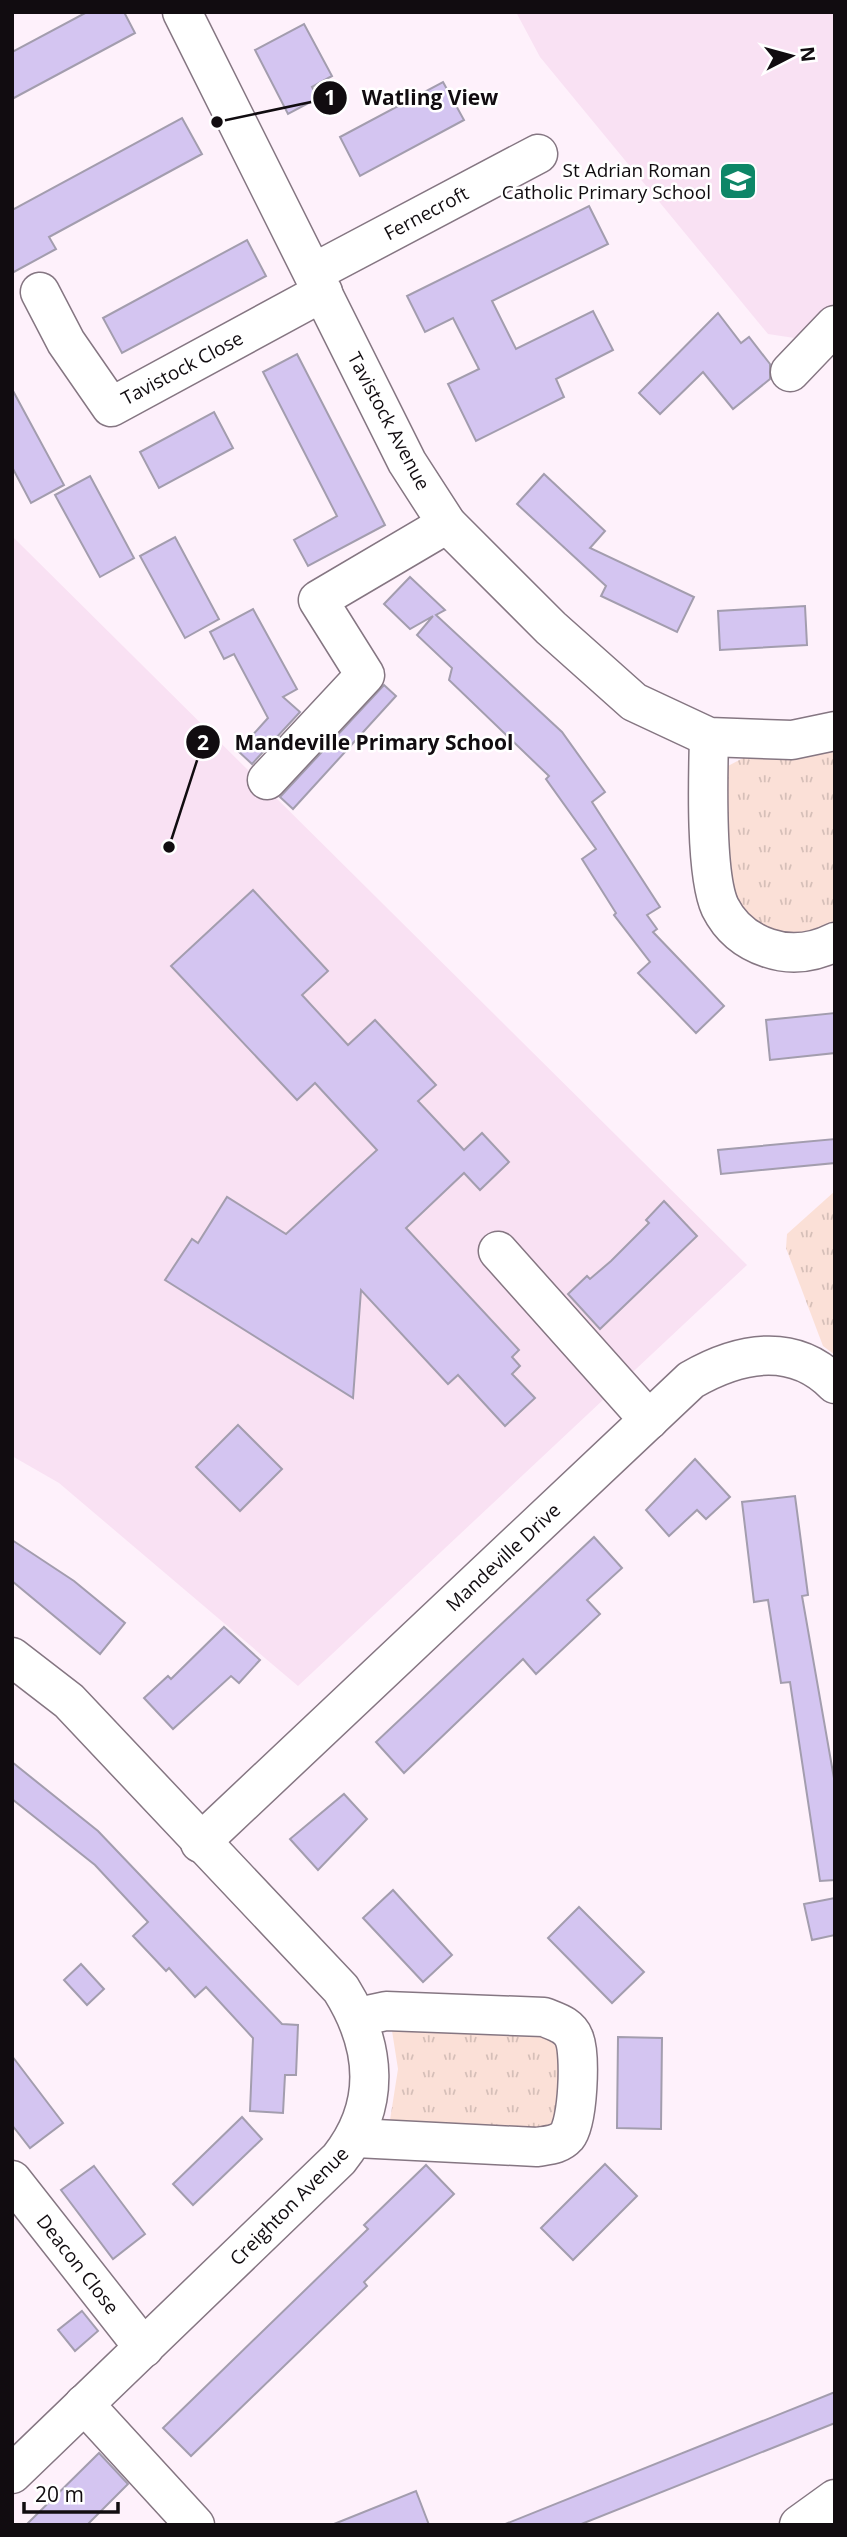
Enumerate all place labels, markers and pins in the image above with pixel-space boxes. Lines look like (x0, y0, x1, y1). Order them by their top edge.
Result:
callout: Watling View (312, 77, 512, 119)
place label: St Adrian Roman Catholic Primary School (502, 157, 711, 205)
school or university icon: St Adrian Roman Catholic Primary School (717, 160, 759, 202)
callout: Mandeville Primary School (186, 721, 527, 763)

